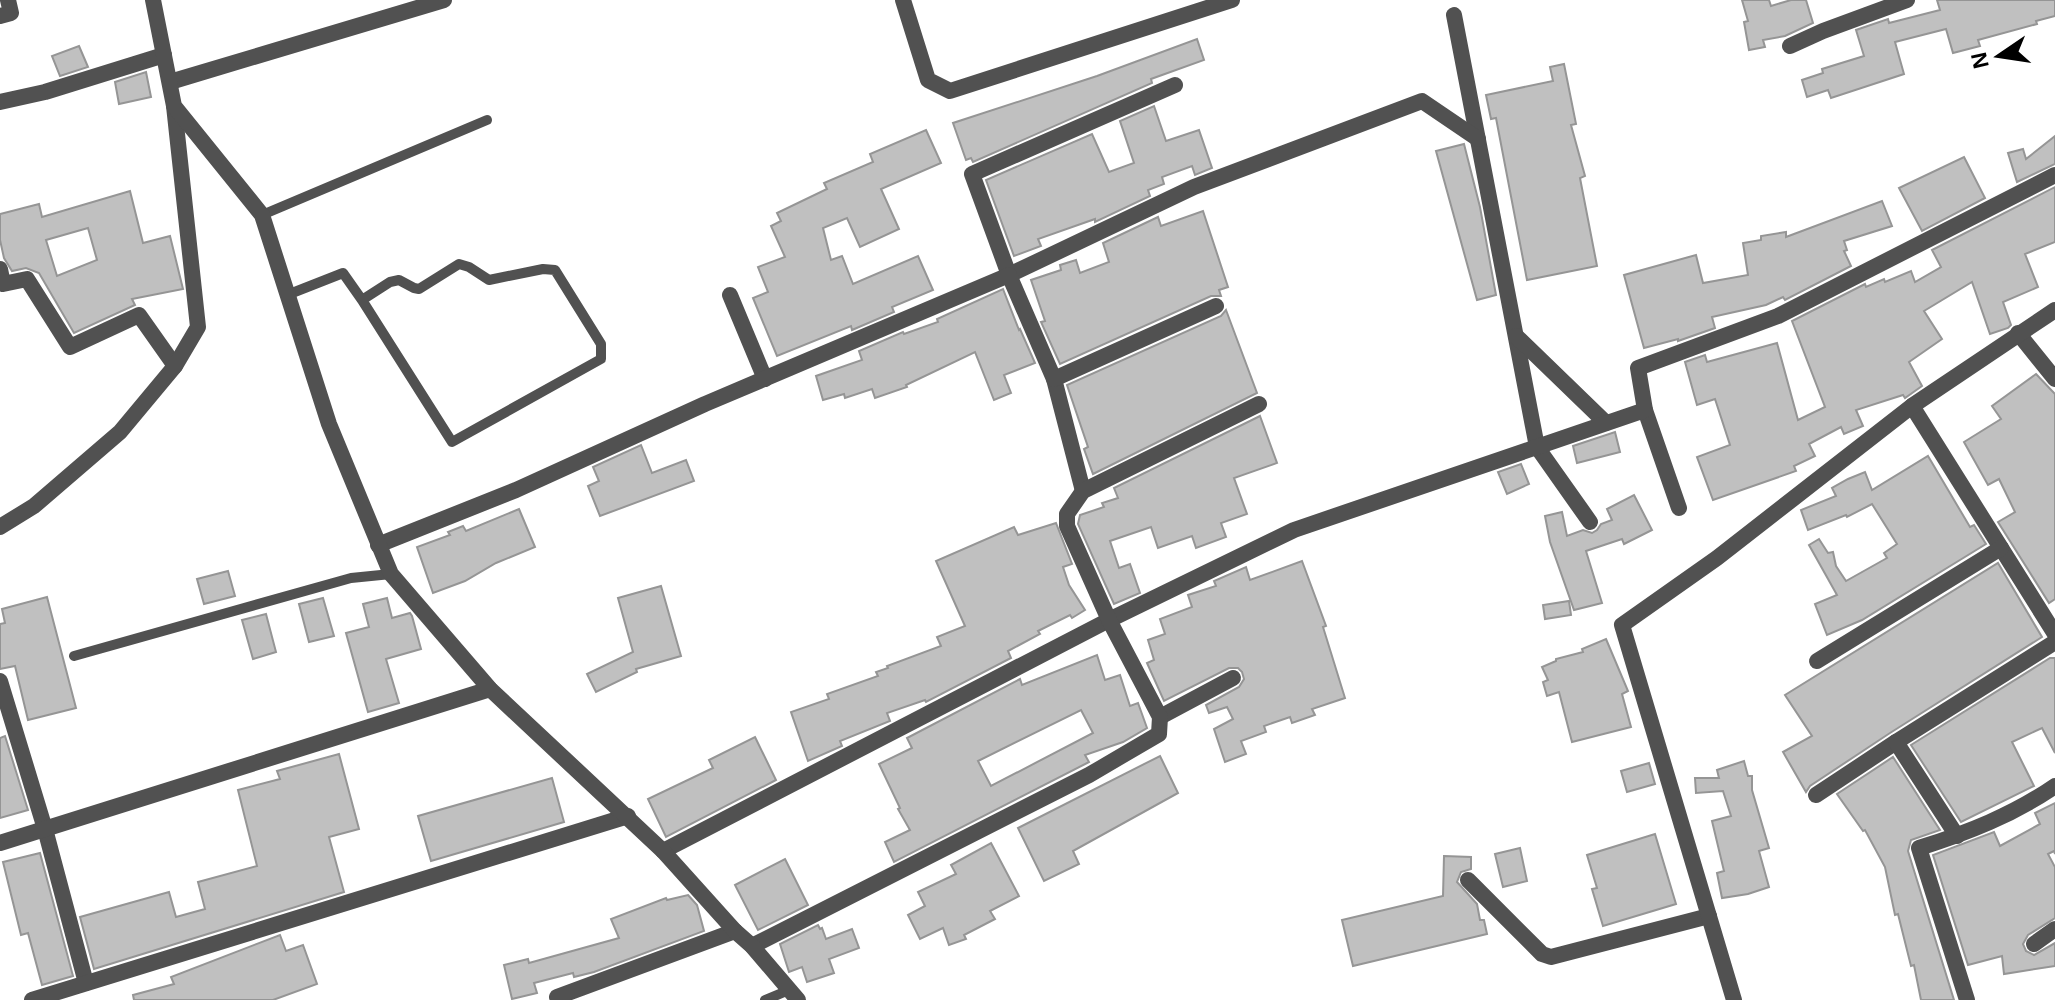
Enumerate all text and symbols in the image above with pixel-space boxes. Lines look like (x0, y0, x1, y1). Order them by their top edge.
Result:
north arrow (1959, 16, 2039, 96)
text: N (1966, 50, 1994, 71)

